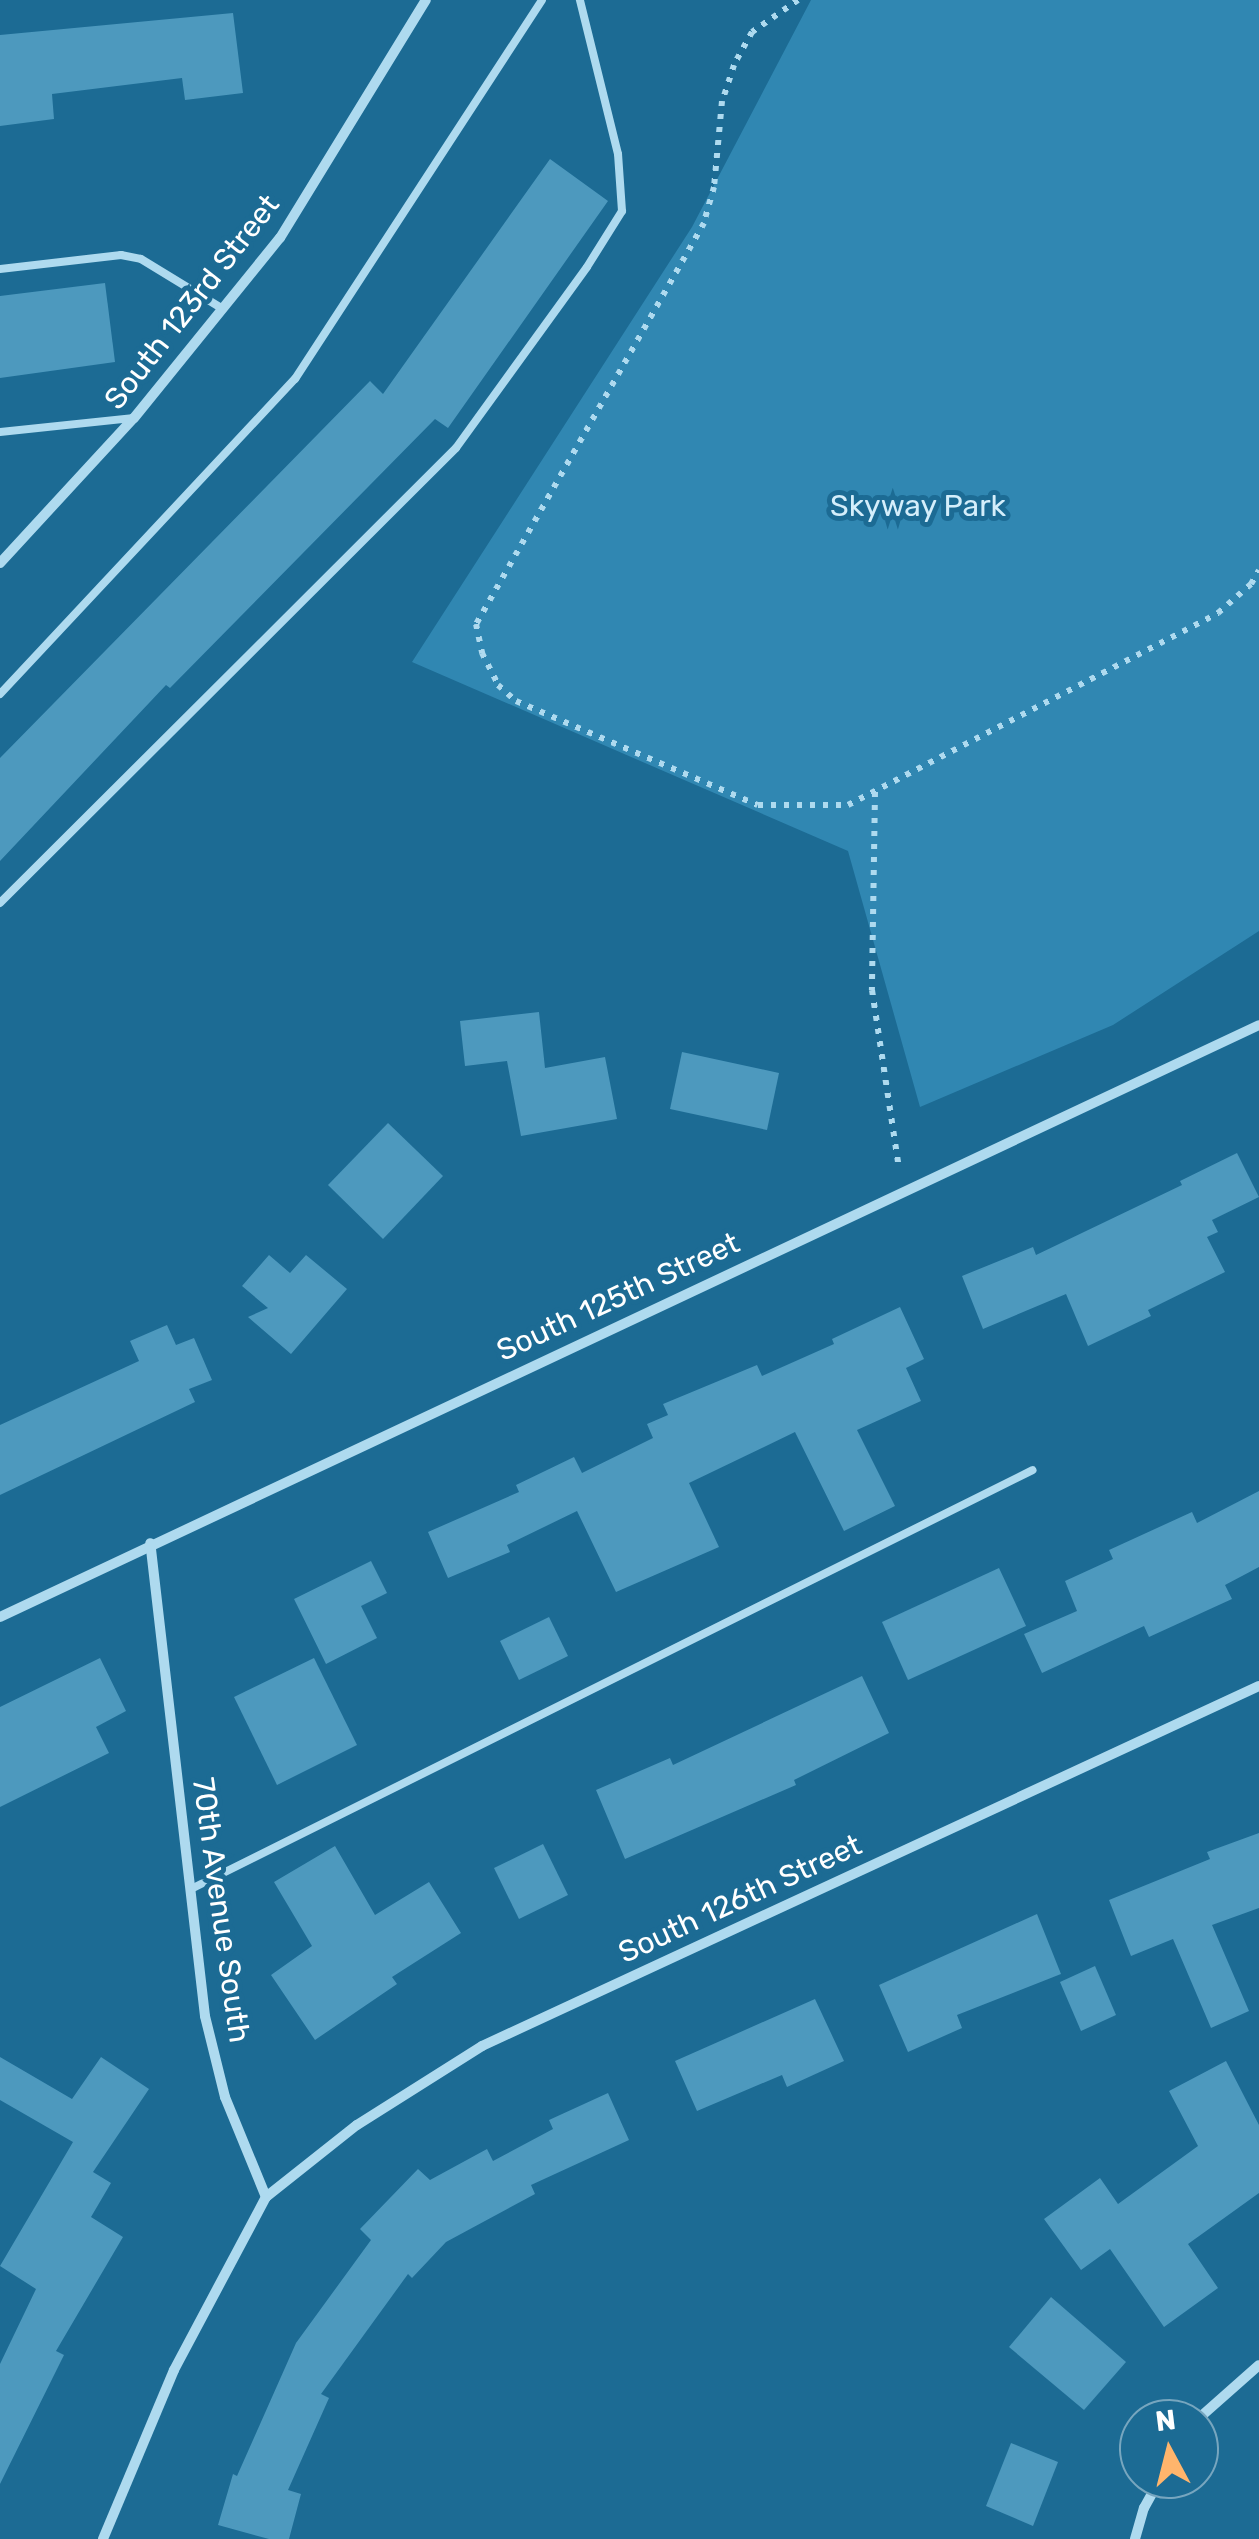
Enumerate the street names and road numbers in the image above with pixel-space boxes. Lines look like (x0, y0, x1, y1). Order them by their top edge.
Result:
street label: South 123rd Street (97, 187, 287, 417)
street label: South 125th Street (491, 1225, 745, 1369)
street label: 70th Avenue South (185, 1775, 257, 2045)
street label: South 126th Street (613, 1827, 867, 1971)

